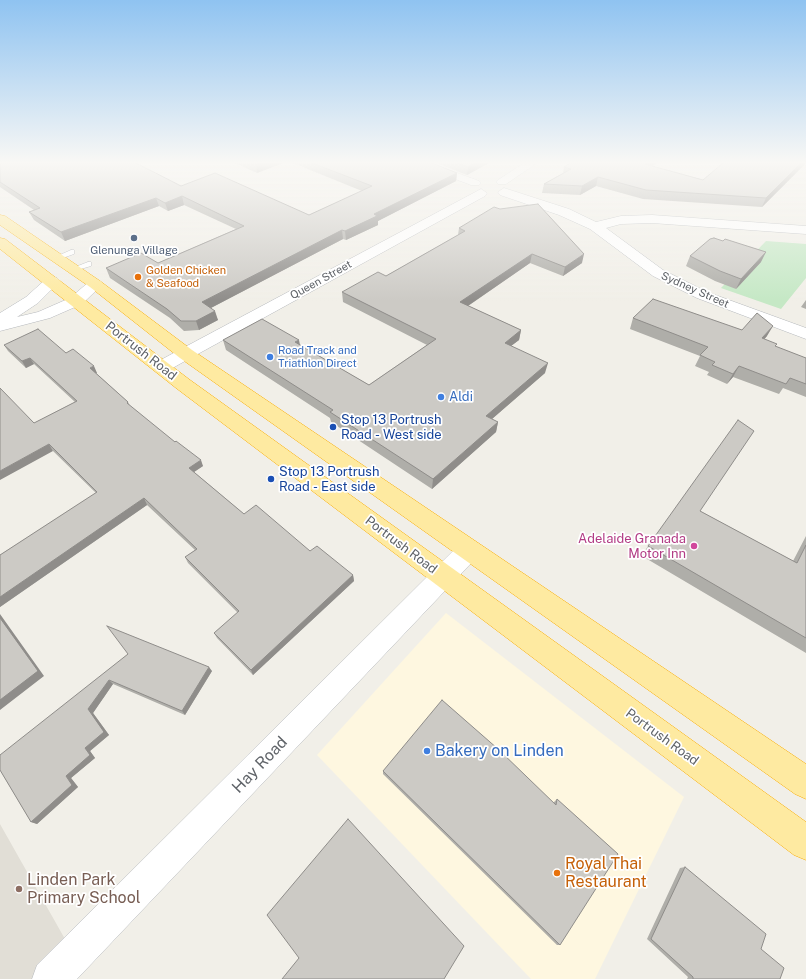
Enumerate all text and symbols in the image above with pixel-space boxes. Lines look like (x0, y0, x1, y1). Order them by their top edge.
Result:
marker: Glenunga Village (129, 233, 139, 243)
place label: Glenunga Village (90, 244, 178, 258)
street label: Queen Street (288, 258, 354, 302)
place label: Golden Chicken & Seafood (146, 264, 226, 290)
street label: Sydney Street (659, 269, 731, 311)
marker: Golden Chicken & Seafood (133, 272, 143, 282)
street label: Portrush Road (102, 318, 180, 384)
place label: Road Track and Triathlon Direct (278, 344, 357, 370)
marker: Road Track and Triathlon Direct (265, 352, 275, 362)
place label: Aldi (449, 389, 473, 405)
marker: Aldi (436, 392, 446, 402)
place label: Stop 13 Portrush Road - West side (341, 412, 442, 443)
marker: Stop 13 Portrush Road - West side (328, 422, 338, 432)
place label: Stop 13 Portrush Road - East side (279, 464, 379, 495)
marker: Stop 13 Portrush Road - East side (266, 474, 276, 484)
street label: Portrush Road (362, 513, 440, 577)
place label: Adelaide Granada Motor Inn (578, 531, 686, 562)
marker: Adelaide Granada Motor Inn (689, 541, 699, 551)
street label: Portrush Road (623, 705, 701, 769)
street label: Hay Road (228, 733, 292, 797)
place label: Bakery on Linden (435, 741, 564, 761)
marker: Bakery on Linden (422, 746, 432, 756)
place label: Royal Thai Restaurant (565, 854, 647, 892)
marker: Royal Thai Restaurant (552, 868, 562, 878)
place label: Linden Park Primary School (27, 870, 141, 908)
marker: Linden Park Primary School (14, 884, 24, 894)

